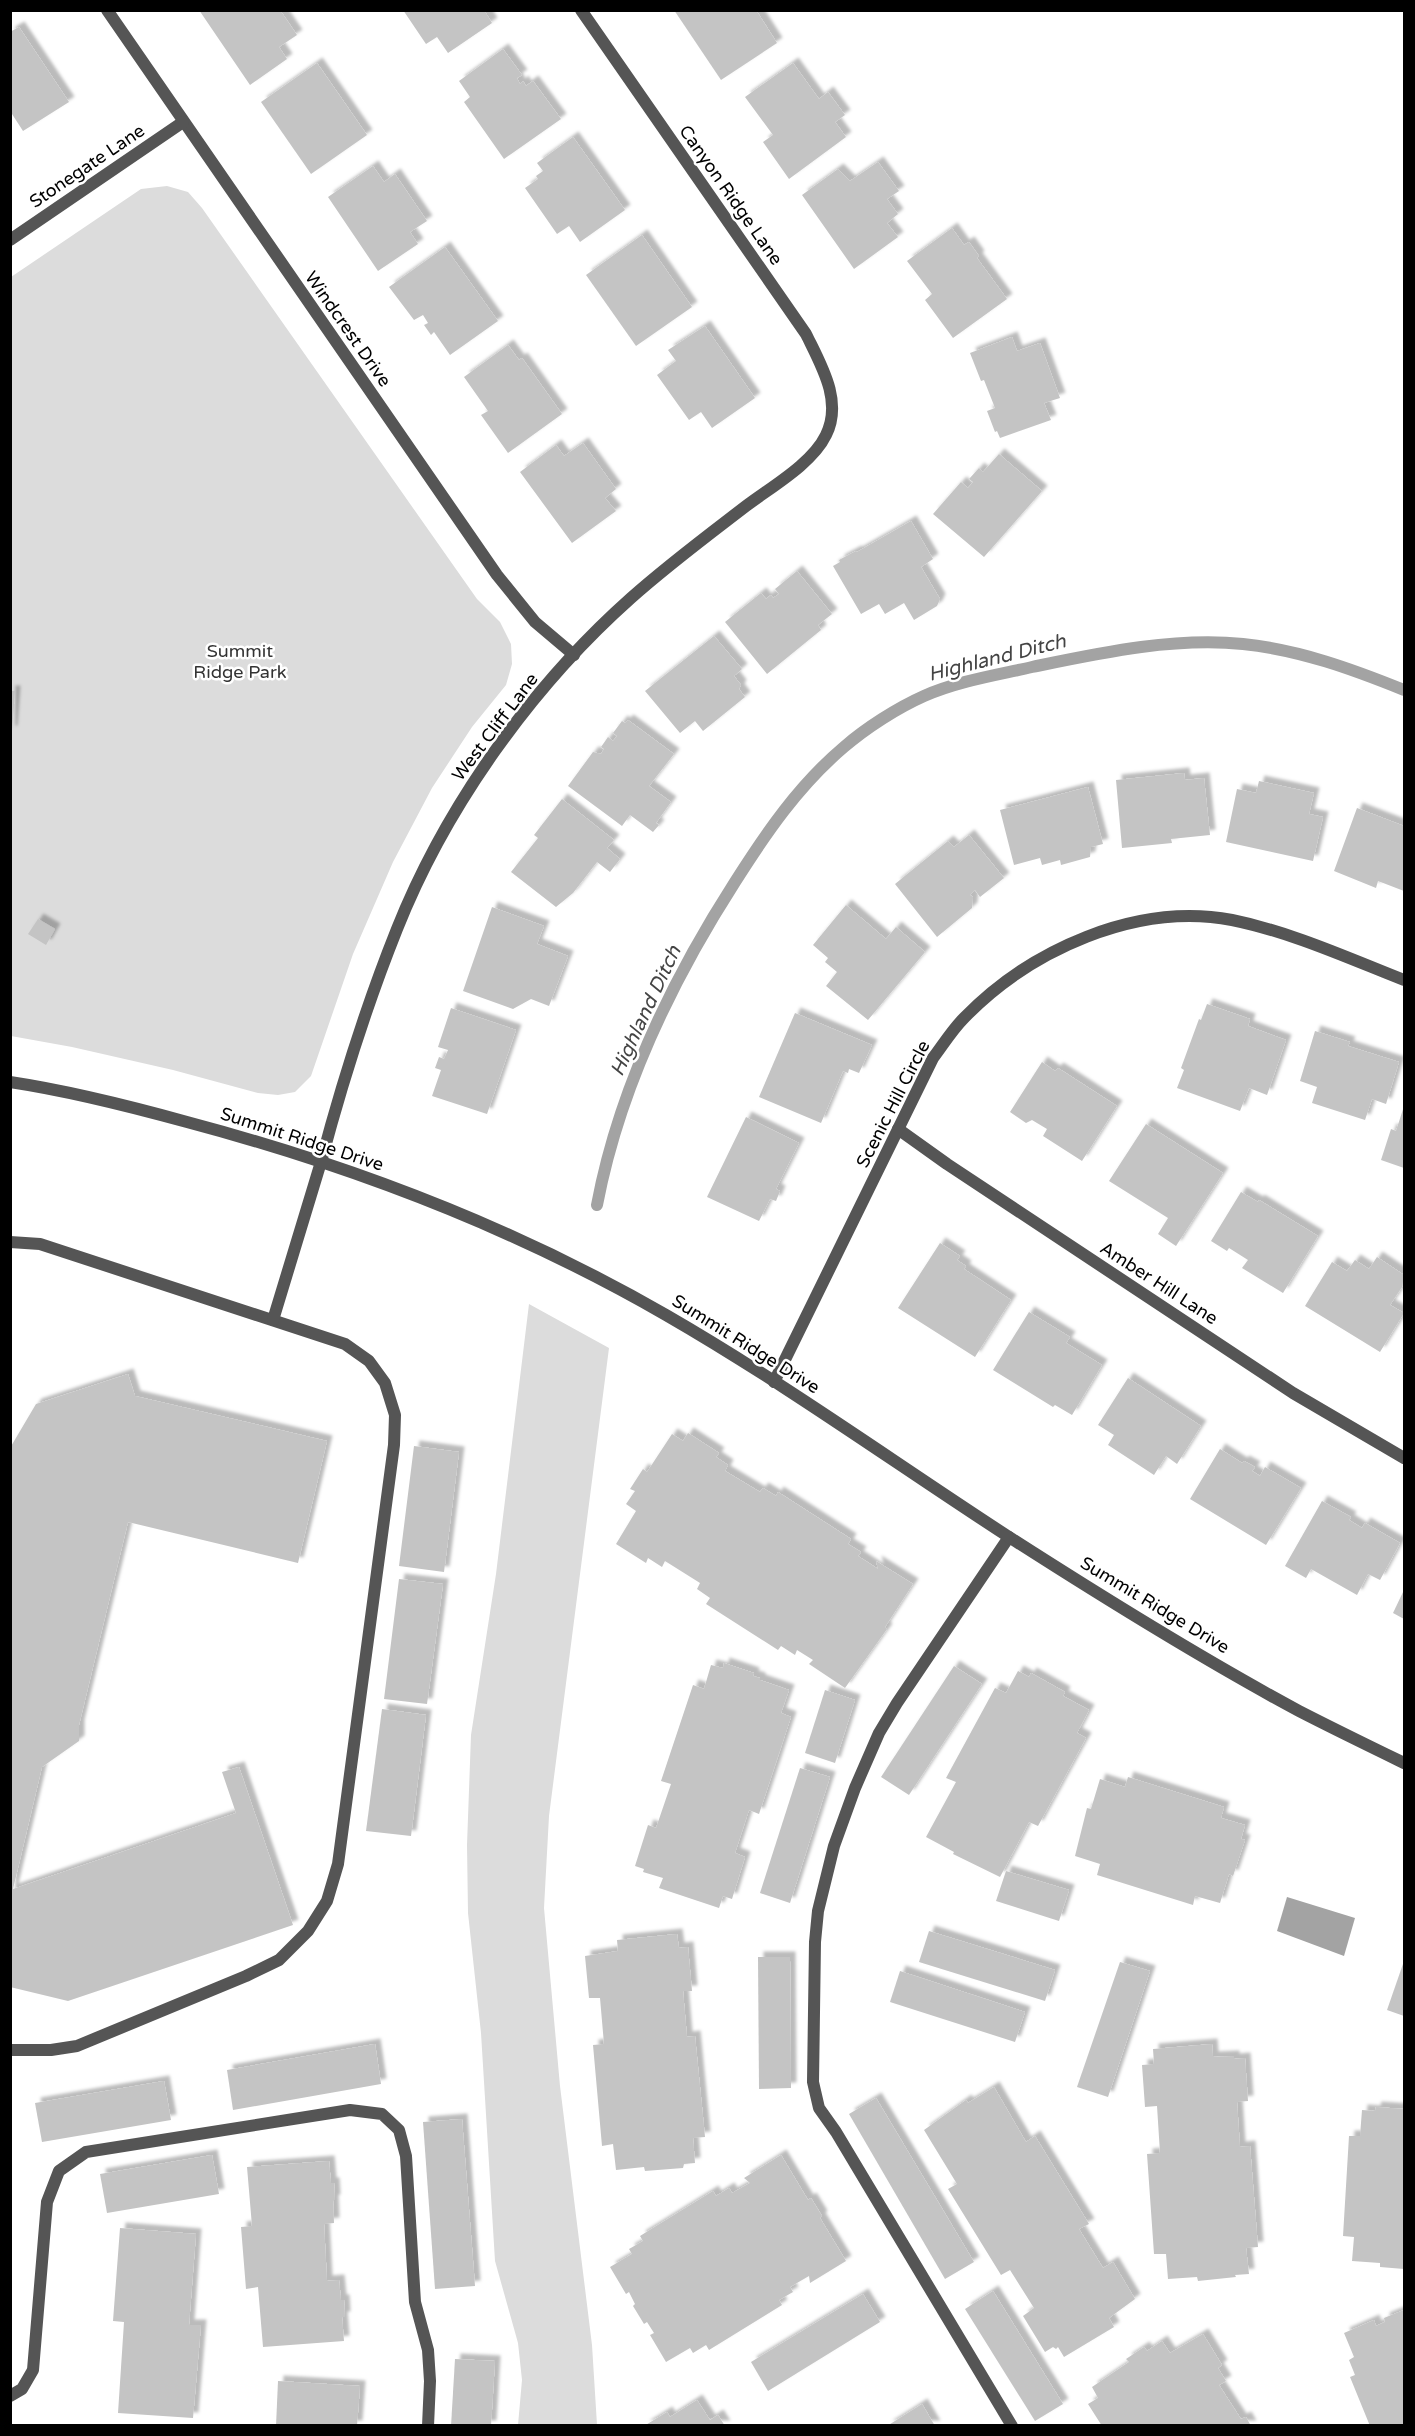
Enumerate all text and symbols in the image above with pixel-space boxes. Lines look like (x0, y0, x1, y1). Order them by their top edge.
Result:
street label: Stonegate Lane (25, 119, 149, 213)
street label: Canyon Ridge Lane (674, 121, 788, 269)
street label: Windcrest Drive (300, 267, 396, 391)
water label: Highland Ditch (926, 629, 1069, 687)
park label: Summit Ridge Park (193, 640, 287, 683)
street label: West Cliff Lane (447, 669, 543, 785)
water label: Highland Ditch (605, 941, 687, 1080)
street label: Scenic Hill Circle (851, 1037, 935, 1171)
street label: Summit Ridge Drive (218, 1102, 386, 1176)
street label: Amber Hill Lane (1096, 1237, 1222, 1329)
street label: Summit Ridge Drive (668, 1290, 824, 1398)
street label: Summit Ridge Drive (1076, 1552, 1234, 1658)

